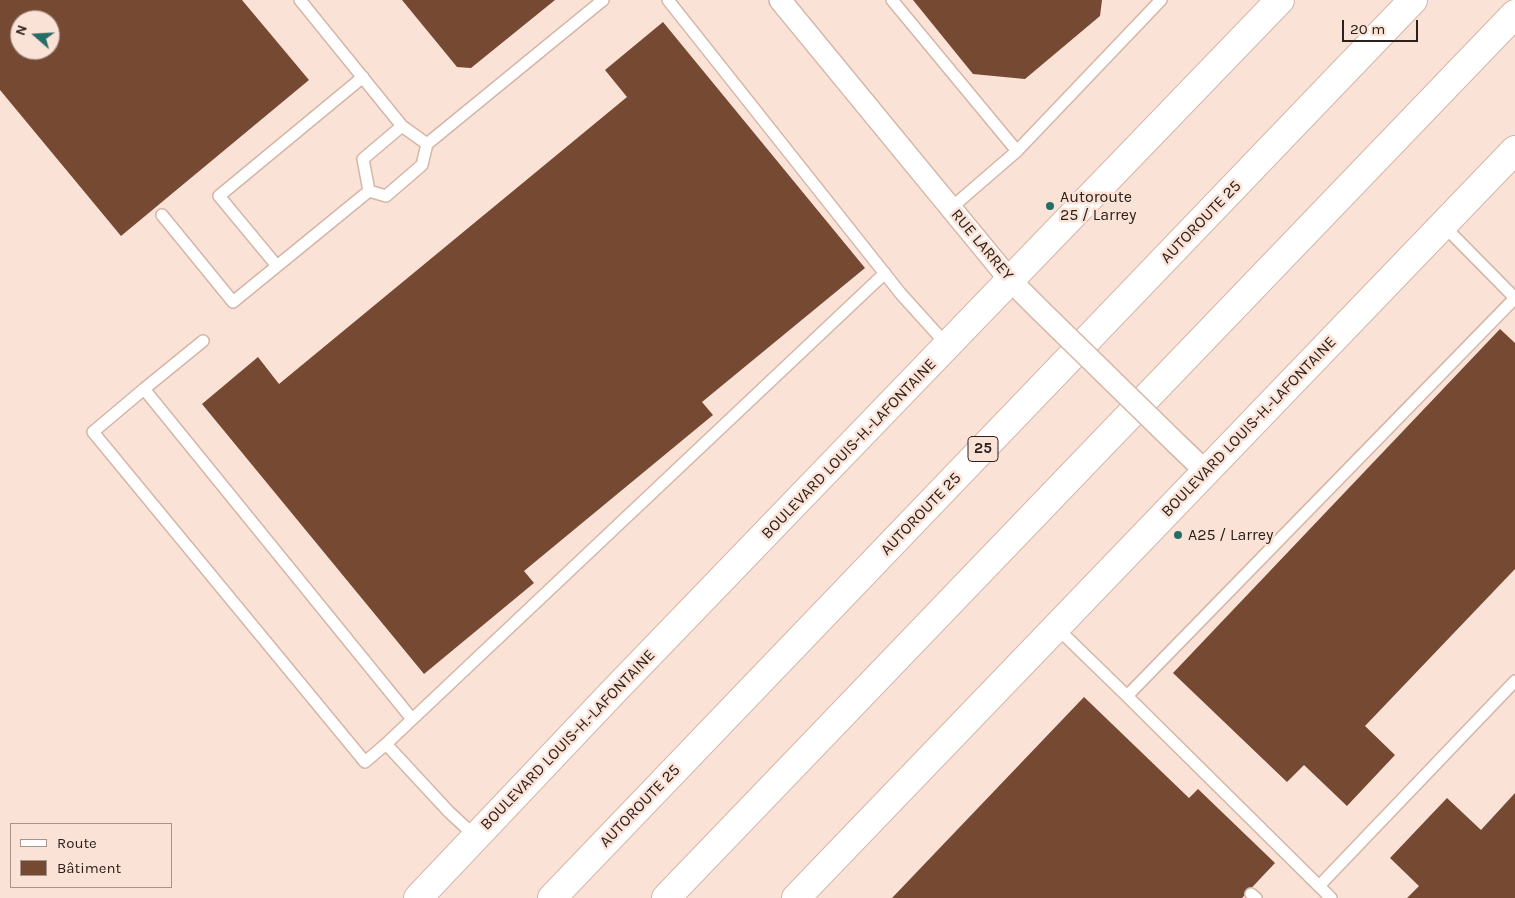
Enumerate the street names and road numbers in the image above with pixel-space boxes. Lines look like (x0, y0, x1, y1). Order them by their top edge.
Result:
street label: AUTOROUTE 25 (1157, 177, 1245, 267)
street label: RUE LARREY (947, 205, 1017, 285)
street label: BOULEVARD LOUIS-H.-LAFONTAINE (1158, 333, 1340, 521)
street label: BOULEVARD LOUIS-H.-LAFONTAINE (758, 355, 940, 543)
road number: 25 (968, 436, 998, 462)
street label: AUTOROUTE 25 (877, 469, 965, 559)
street label: BOULEVARD LOUIS-H.-LAFONTAINE (477, 646, 659, 834)
street label: AUTOROUTE 25 (596, 761, 684, 851)

